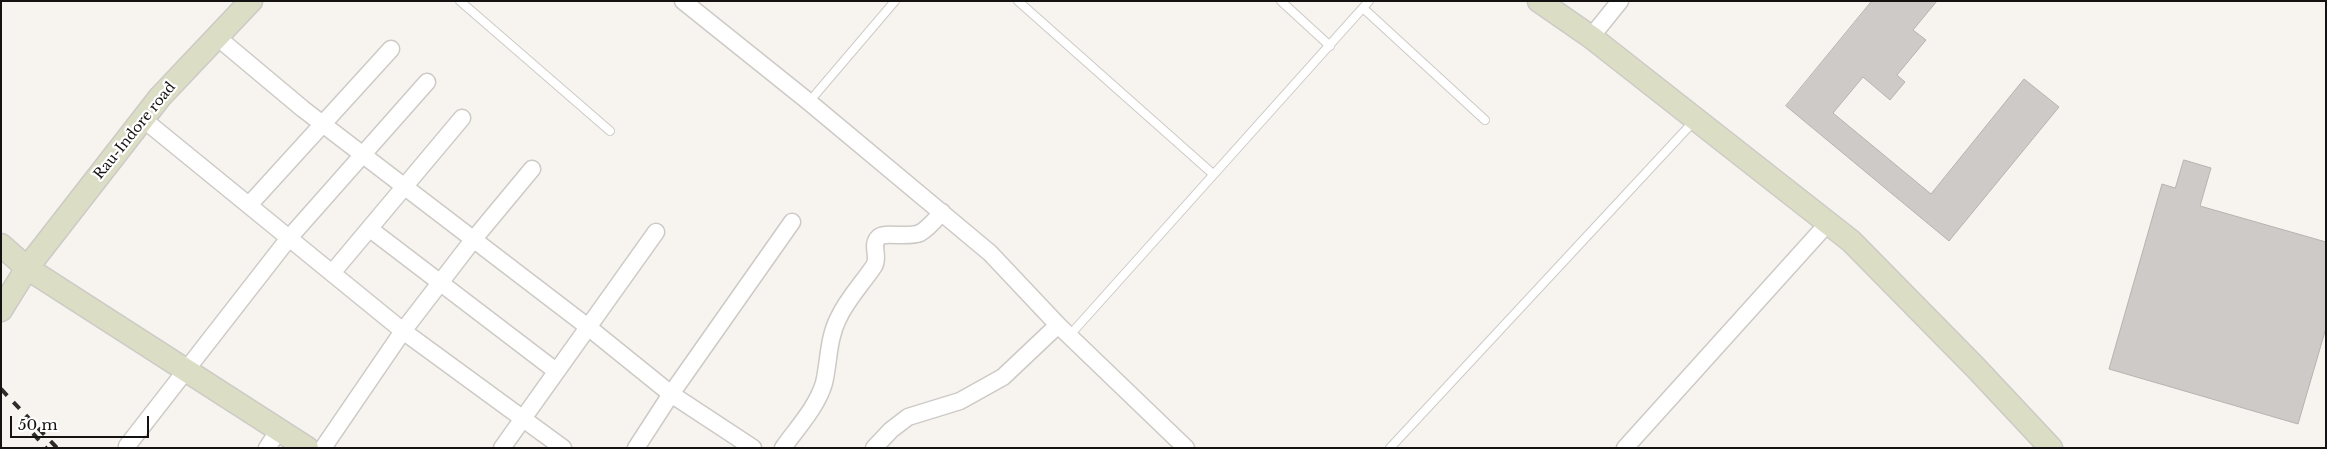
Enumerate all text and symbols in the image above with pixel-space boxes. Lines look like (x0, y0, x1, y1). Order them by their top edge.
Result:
street label: Rau-Indore road (91, 79, 179, 183)
scale bar (12, 406, 151, 438)
text: 50 m (18, 415, 58, 434)

